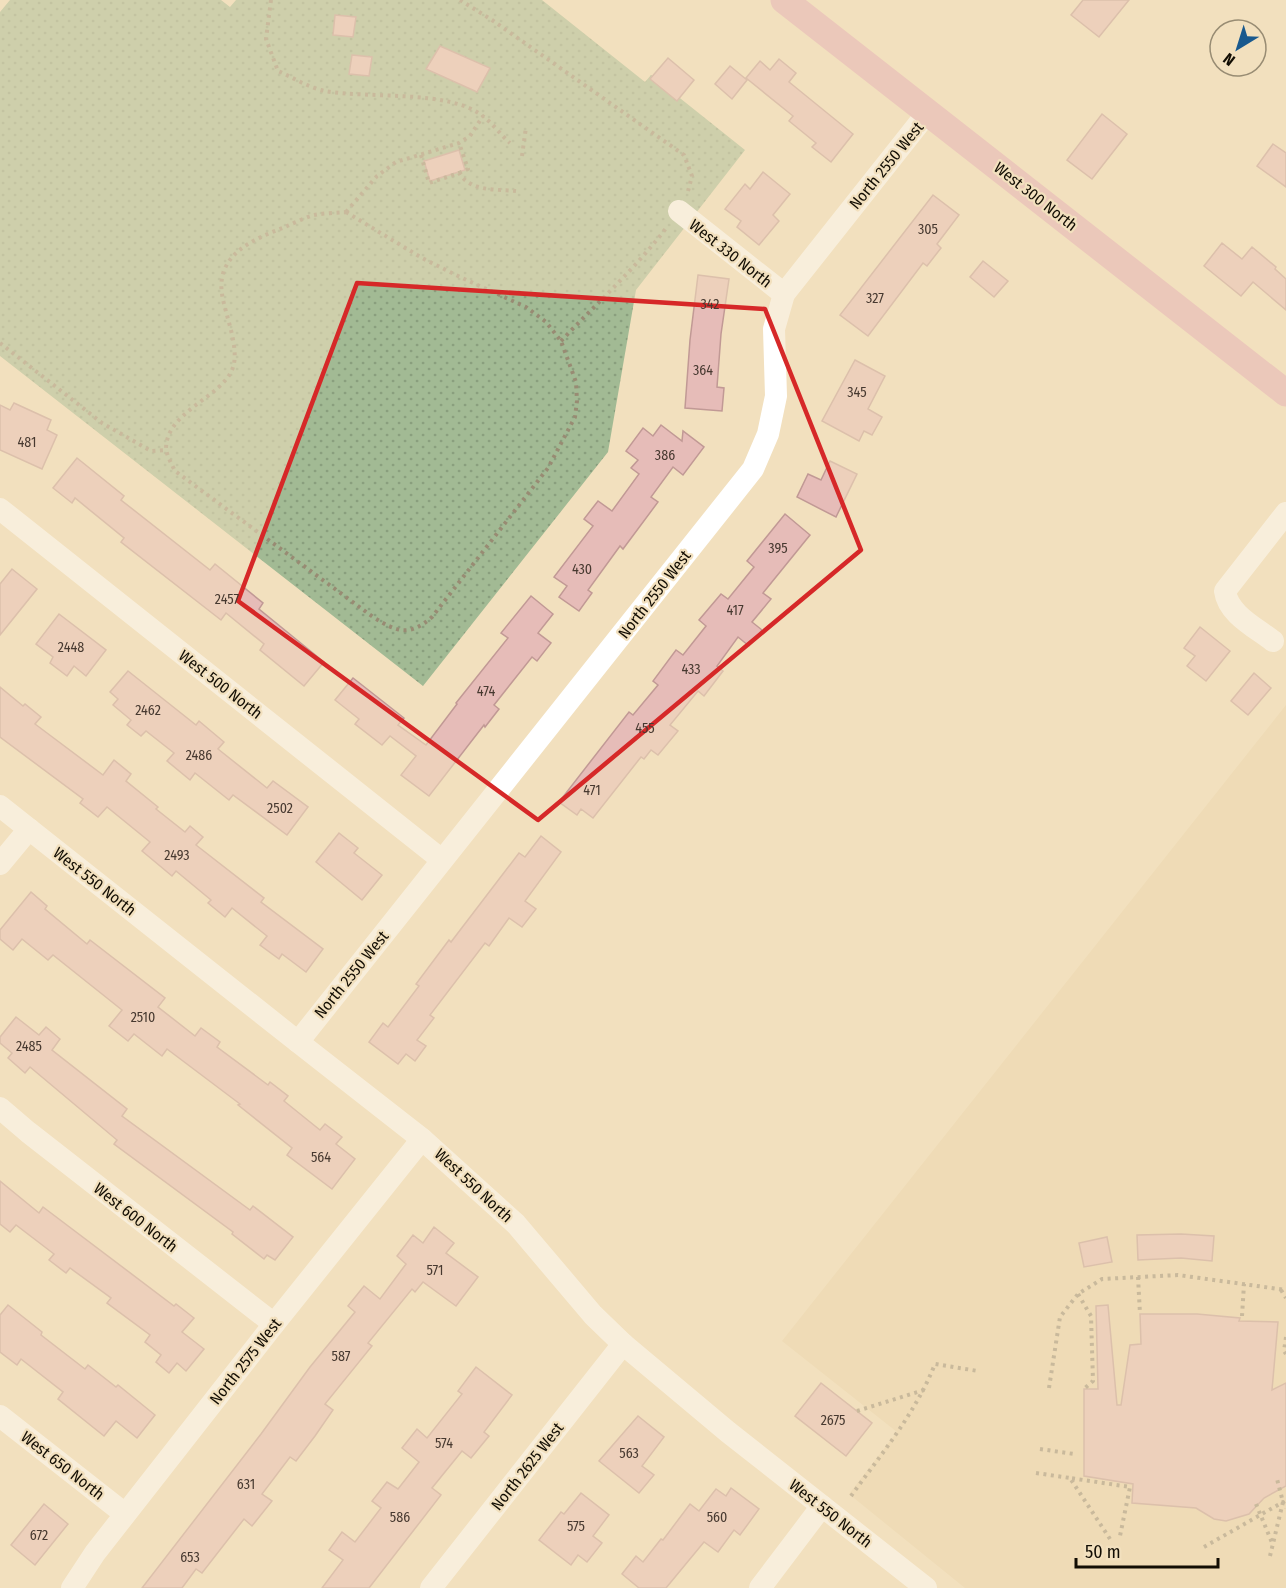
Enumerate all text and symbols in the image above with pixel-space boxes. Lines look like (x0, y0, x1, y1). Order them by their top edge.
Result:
north arrow (1208, 18, 1268, 78)
text: N (1219, 49, 1239, 70)
street label: North 2550 West (845, 117, 928, 213)
street label: West 300 North (990, 158, 1081, 235)
street label: West 330 North (686, 215, 776, 291)
house number: 305 (918, 221, 938, 238)
house number: 327 (866, 290, 884, 307)
house number: 342 (700, 296, 720, 313)
house number: 364 (693, 362, 713, 379)
house number: 345 (847, 384, 867, 401)
house number: 481 (18, 434, 36, 451)
house number: 386 (655, 447, 675, 464)
house number: 395 (768, 540, 788, 557)
street label: North 2550 West (614, 546, 695, 642)
house number: 430 (572, 561, 592, 578)
house number: 2457 (215, 591, 239, 608)
house number: 417 (726, 602, 744, 619)
house number: 2448 (58, 639, 84, 656)
street label: West 500 North (175, 646, 266, 723)
house number: 433 (681, 661, 701, 678)
house number: 474 (477, 683, 495, 700)
house number: 2462 (135, 702, 161, 719)
house number: 455 (635, 720, 655, 737)
house number: 2486 (186, 747, 212, 764)
house number: 471 (583, 782, 601, 799)
house number: 2502 (267, 800, 293, 817)
street label: West 550 North (50, 843, 140, 920)
house number: 2493 (164, 847, 190, 864)
street label: North 2550 West (310, 926, 393, 1022)
house number: 2510 (131, 1009, 155, 1026)
house number: 2485 (16, 1038, 42, 1055)
street label: West 550 North (431, 1144, 517, 1226)
house number: 564 (311, 1149, 331, 1166)
street label: West 600 North (90, 1179, 181, 1256)
house number: 571 (426, 1262, 444, 1279)
street label: North 2575 West (206, 1314, 285, 1408)
house number: 587 (332, 1348, 351, 1365)
house number: 2675 (821, 1412, 845, 1429)
street label: North 2625 West (487, 1418, 568, 1514)
street label: West 650 North (17, 1427, 108, 1504)
house number: 574 (435, 1435, 453, 1452)
house number: 563 (619, 1445, 639, 1462)
street label: West 550 North (786, 1475, 876, 1552)
house number: 631 (237, 1476, 255, 1493)
house number: 586 (390, 1509, 410, 1526)
house number: 560 (707, 1509, 727, 1526)
house number: 575 (567, 1518, 585, 1535)
house number: 672 (30, 1527, 48, 1544)
scale bar (1076, 1531, 1218, 1569)
text: 50 m (1085, 1541, 1121, 1563)
house number: 653 (180, 1549, 200, 1566)

